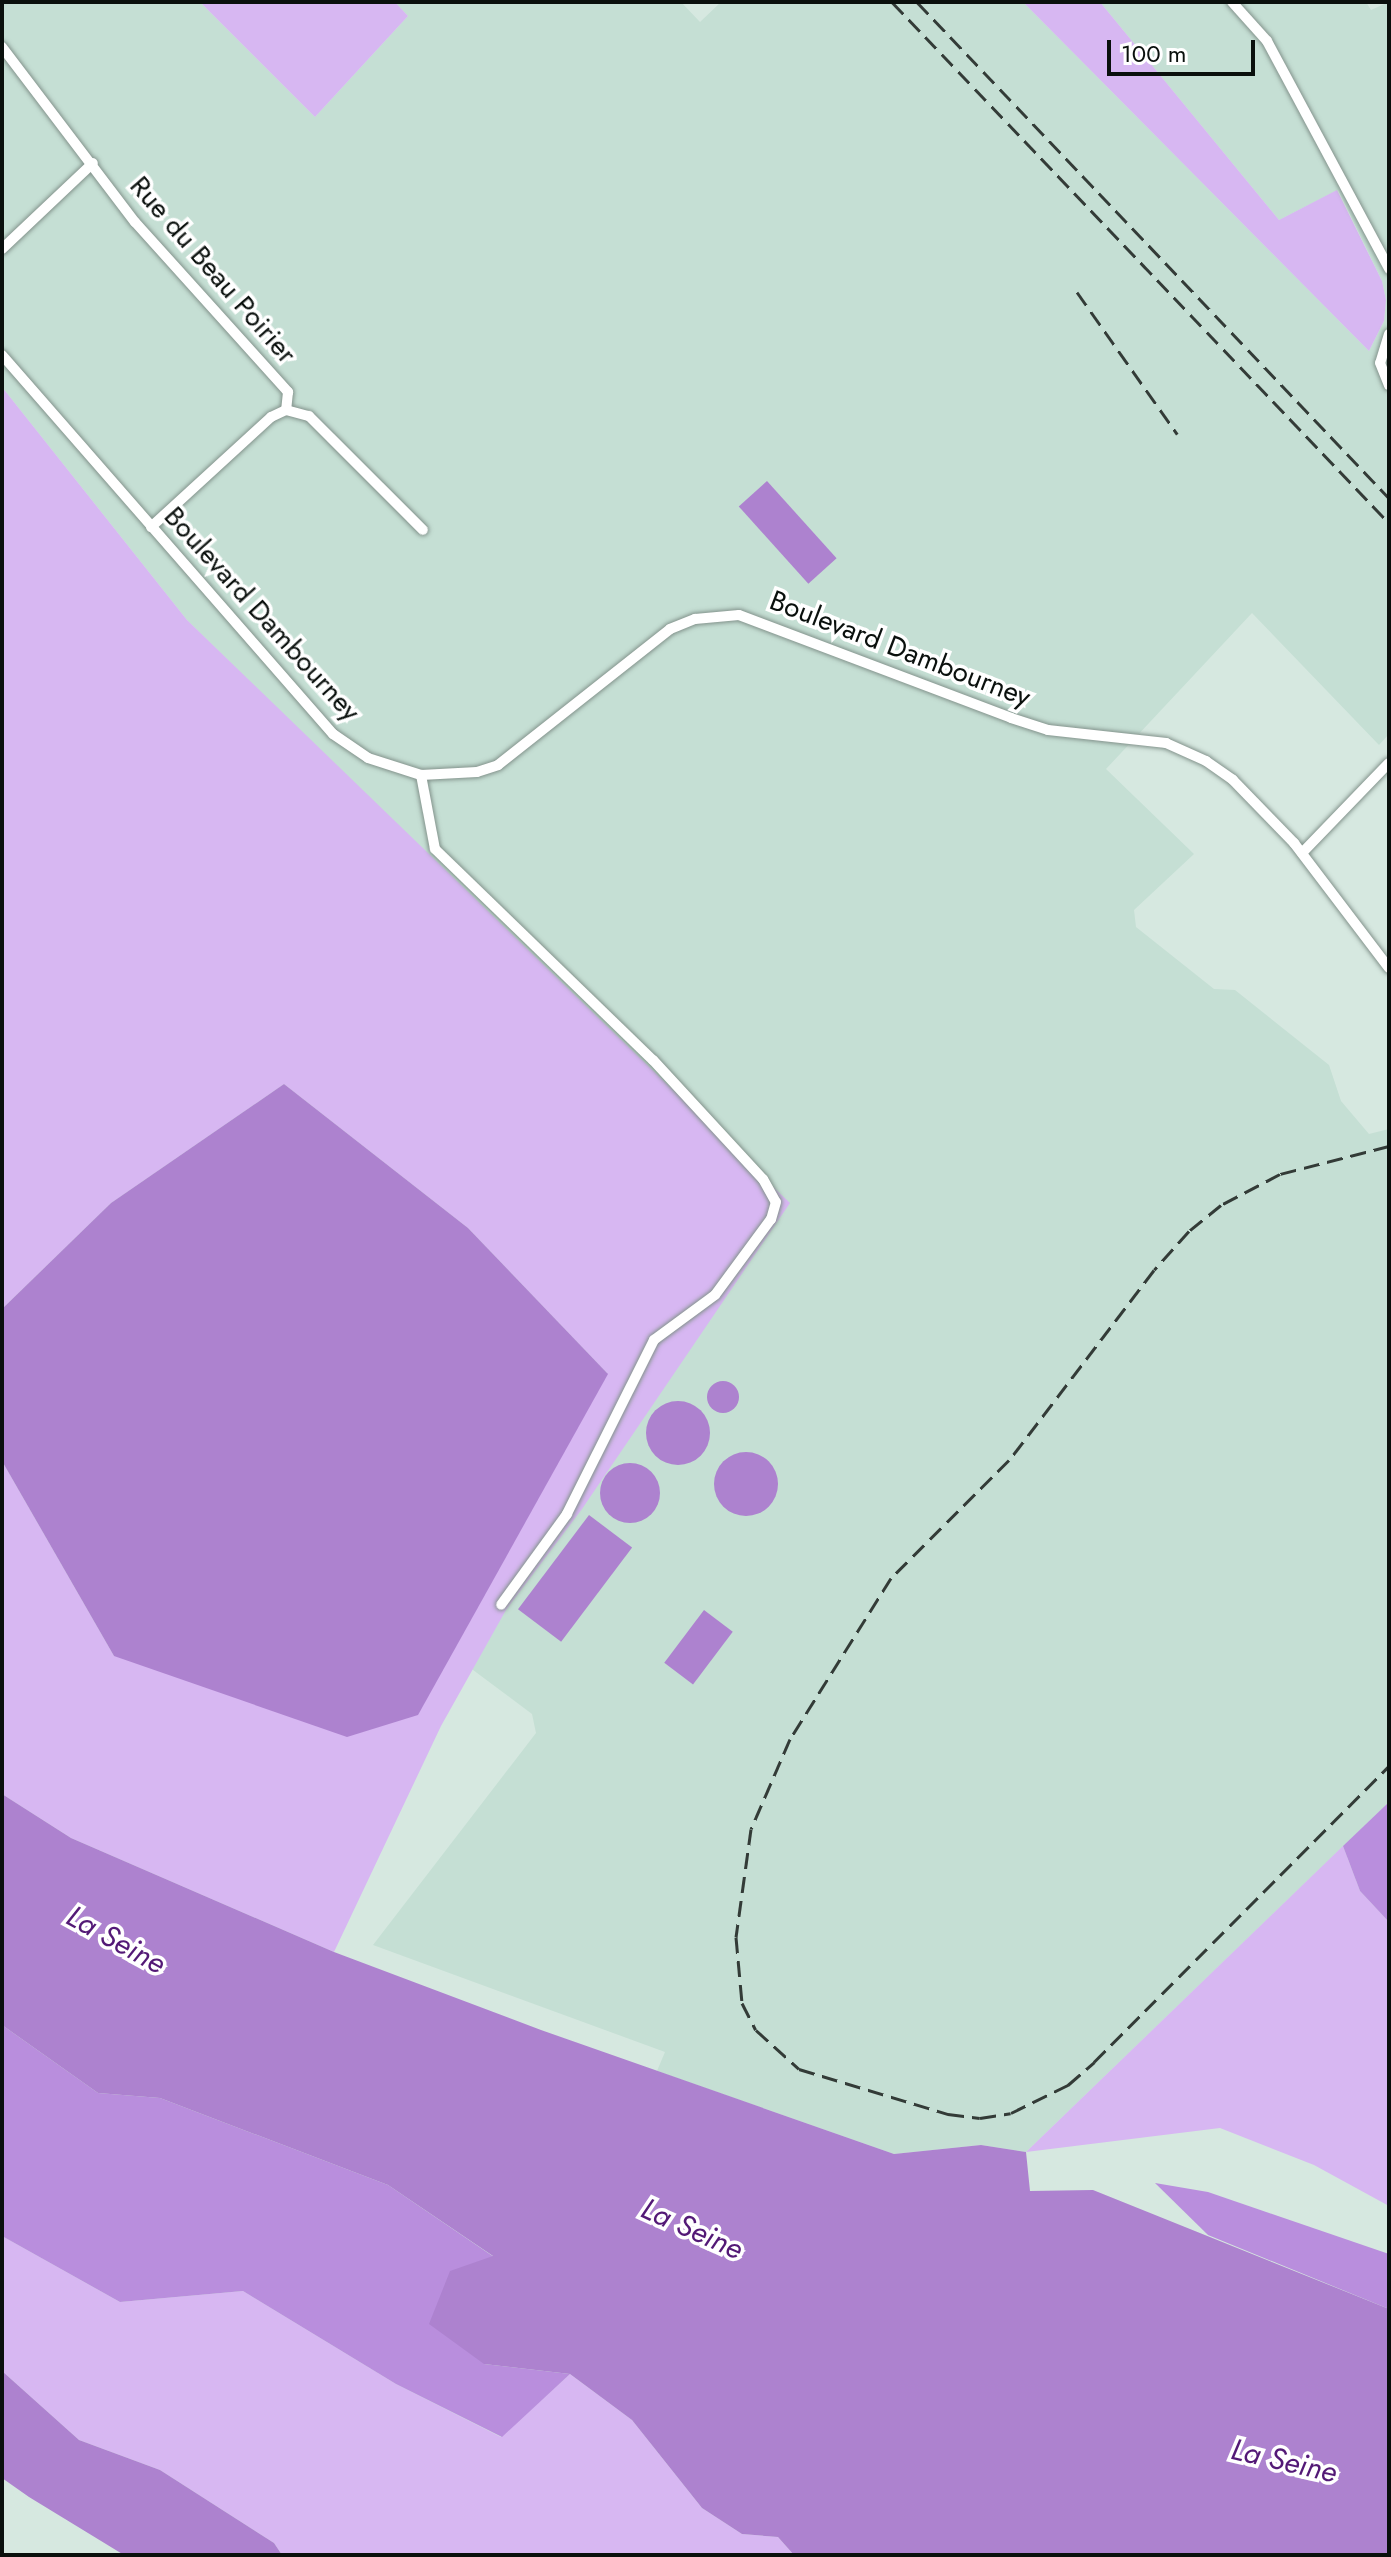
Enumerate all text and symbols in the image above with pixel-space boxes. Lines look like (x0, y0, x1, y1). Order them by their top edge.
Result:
scale bar (1111, 24, 1259, 74)
text: 100 m (1121, 36, 1187, 71)
street label: Rue du Beau Poirier (123, 170, 303, 370)
street label: Boulevard Dambourney (157, 500, 367, 728)
street label: Boulevard Dambourney (765, 584, 1035, 714)
water label: La Seine (60, 1898, 172, 1982)
water label: La Seine (636, 2191, 748, 2267)
water label: La Seine (1228, 2431, 1340, 2491)

